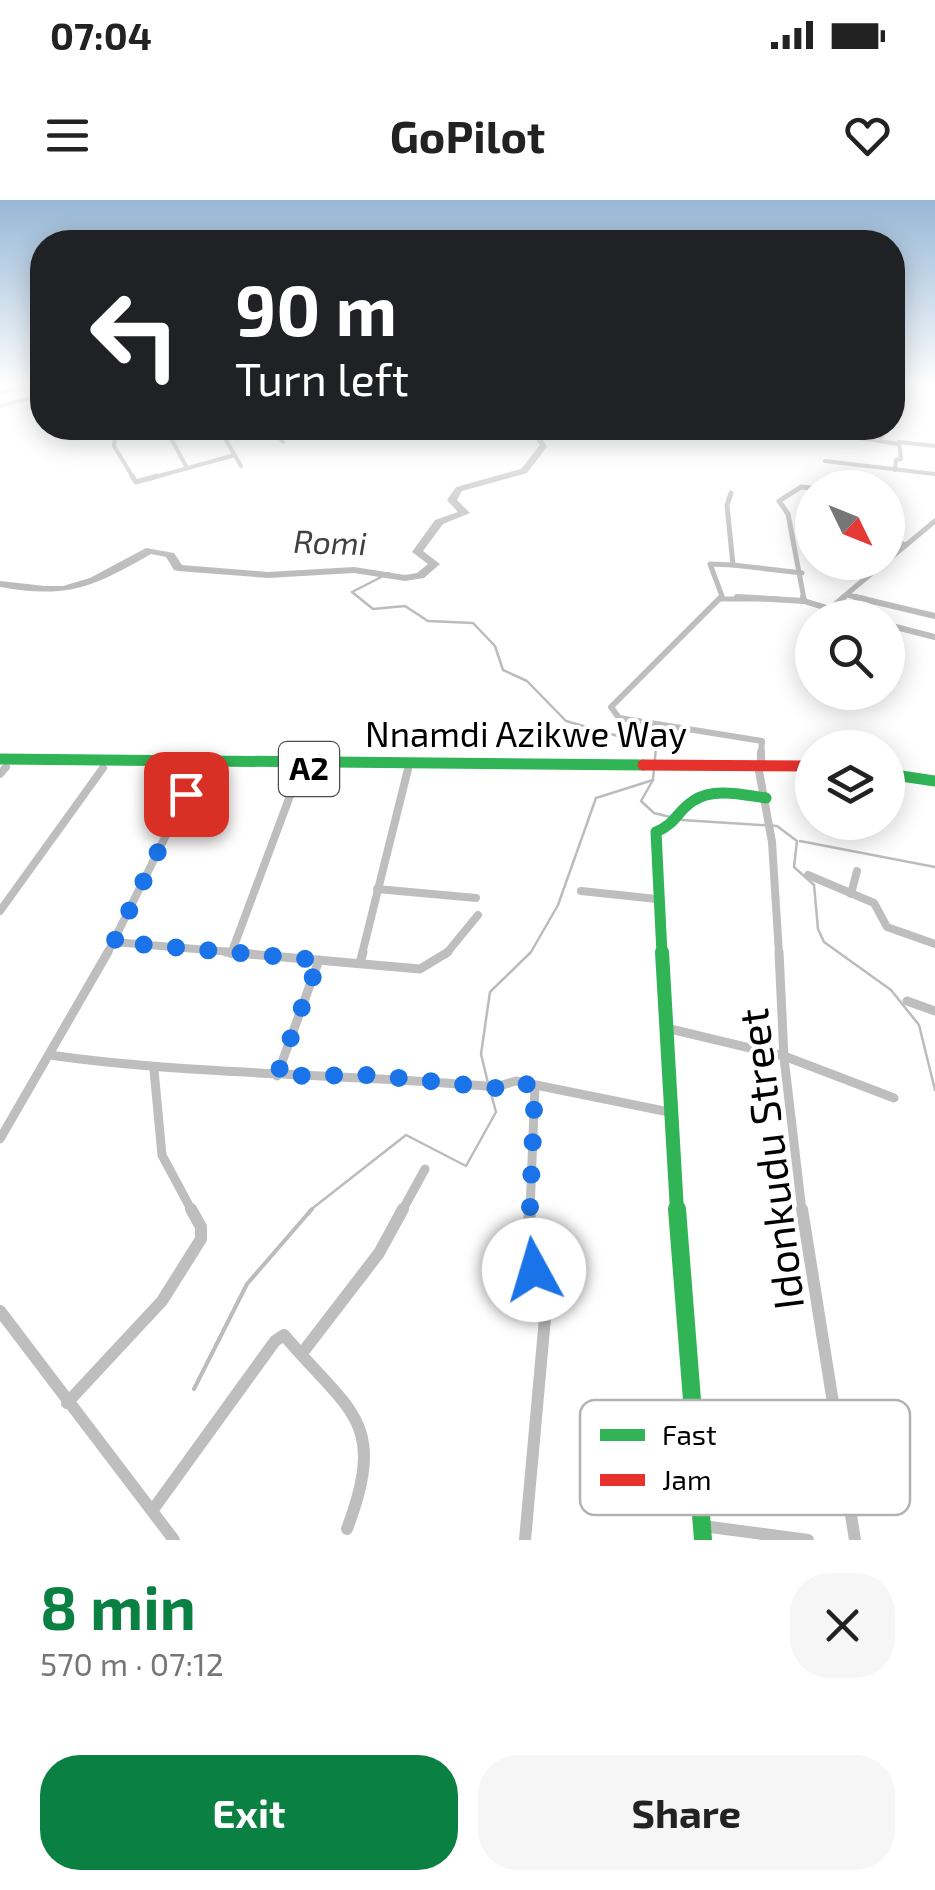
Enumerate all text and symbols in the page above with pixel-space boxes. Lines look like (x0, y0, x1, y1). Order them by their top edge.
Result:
text: 07:04 (50, 12, 152, 58)
icon: menu (40, 108, 95, 163)
text: GoPilot (390, 108, 545, 162)
icon: heart (840, 108, 895, 163)
text: 90 m (235, 266, 397, 350)
icon: left (70, 270, 200, 400)
text: Turn left (235, 351, 409, 405)
north arrow (795, 470, 905, 580)
map controls (795, 470, 905, 840)
water label: Romi (293, 521, 368, 561)
button: search (795, 600, 905, 710)
street label: Nnamdi Azikwe Way (365, 712, 687, 754)
button: layers (795, 730, 905, 840)
road number: A2 (279, 742, 339, 796)
pin (144, 752, 229, 837)
icon: arrive (159, 767, 214, 822)
street label: Idonkudu Street (726, 1006, 812, 1313)
position arrow (482, 1218, 586, 1322)
legend (580, 1400, 910, 1515)
text: Fast (662, 1417, 717, 1451)
text: Jam (662, 1462, 711, 1496)
text: 8 min (40, 1570, 196, 1642)
button: close (790, 1573, 895, 1678)
text: 570 m · 07:12 (40, 1644, 224, 1682)
button: Exit (40, 1755, 458, 1870)
button: Share (478, 1755, 895, 1870)

